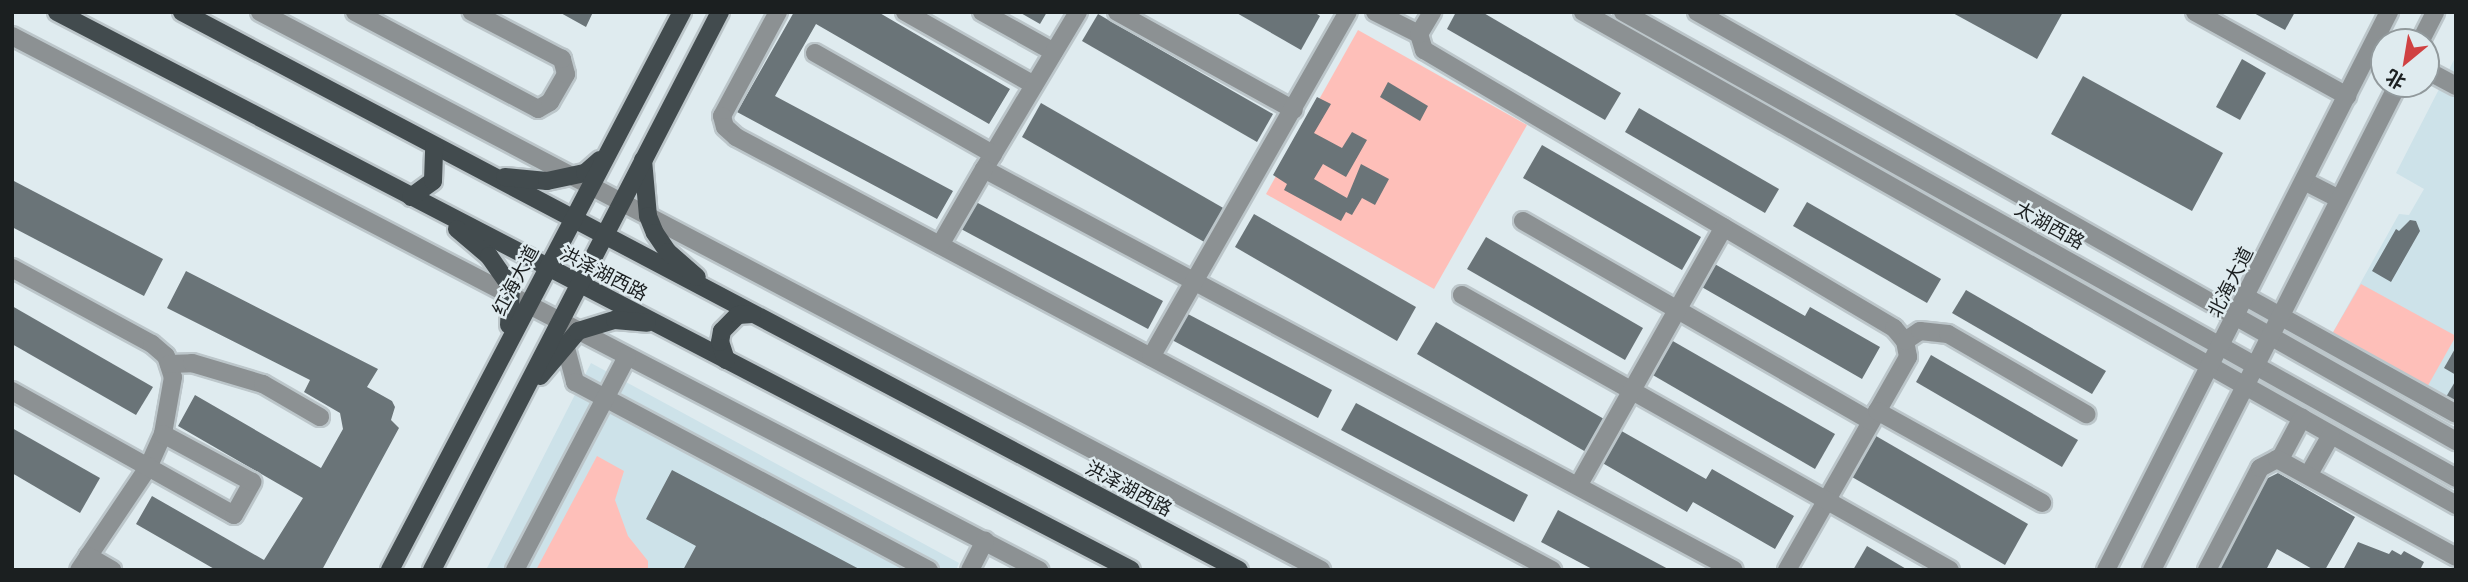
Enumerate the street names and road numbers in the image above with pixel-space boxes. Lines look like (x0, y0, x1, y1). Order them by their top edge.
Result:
street label: 太湖西路 (2011, 197, 2089, 253)
street label: 红海大道 (487, 241, 543, 319)
street label: 洪泽湖西路 (557, 241, 651, 305)
street label: 北海大道 (2203, 243, 2257, 321)
street label: 洪泽湖西路 (1082, 456, 1176, 520)

